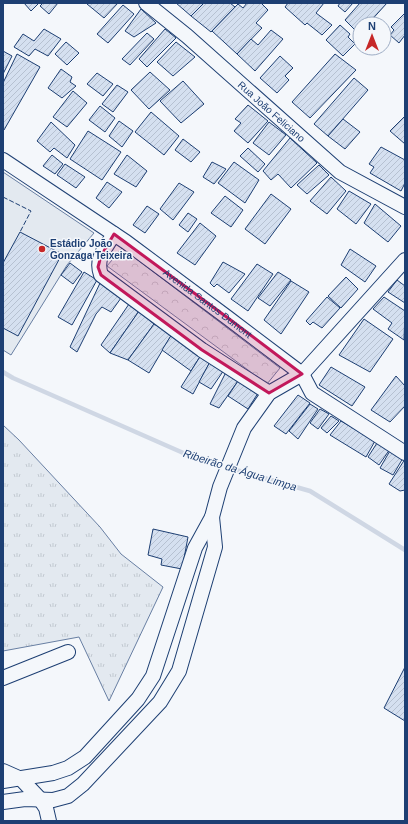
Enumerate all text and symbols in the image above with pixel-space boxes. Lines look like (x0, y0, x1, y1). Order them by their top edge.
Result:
north arrow (352, 16, 392, 56)
text: N (368, 20, 376, 32)
street label: Rua João Feliciano (236, 79, 307, 145)
place label: Estádio João Gonzaga Teixeira (50, 238, 133, 261)
marker: Estádio João Gonzaga Teixeira (37, 244, 47, 254)
street label: Avenida Santos Dumont (161, 267, 254, 340)
water label: Ribeirão da Água Limpa (182, 447, 298, 493)

